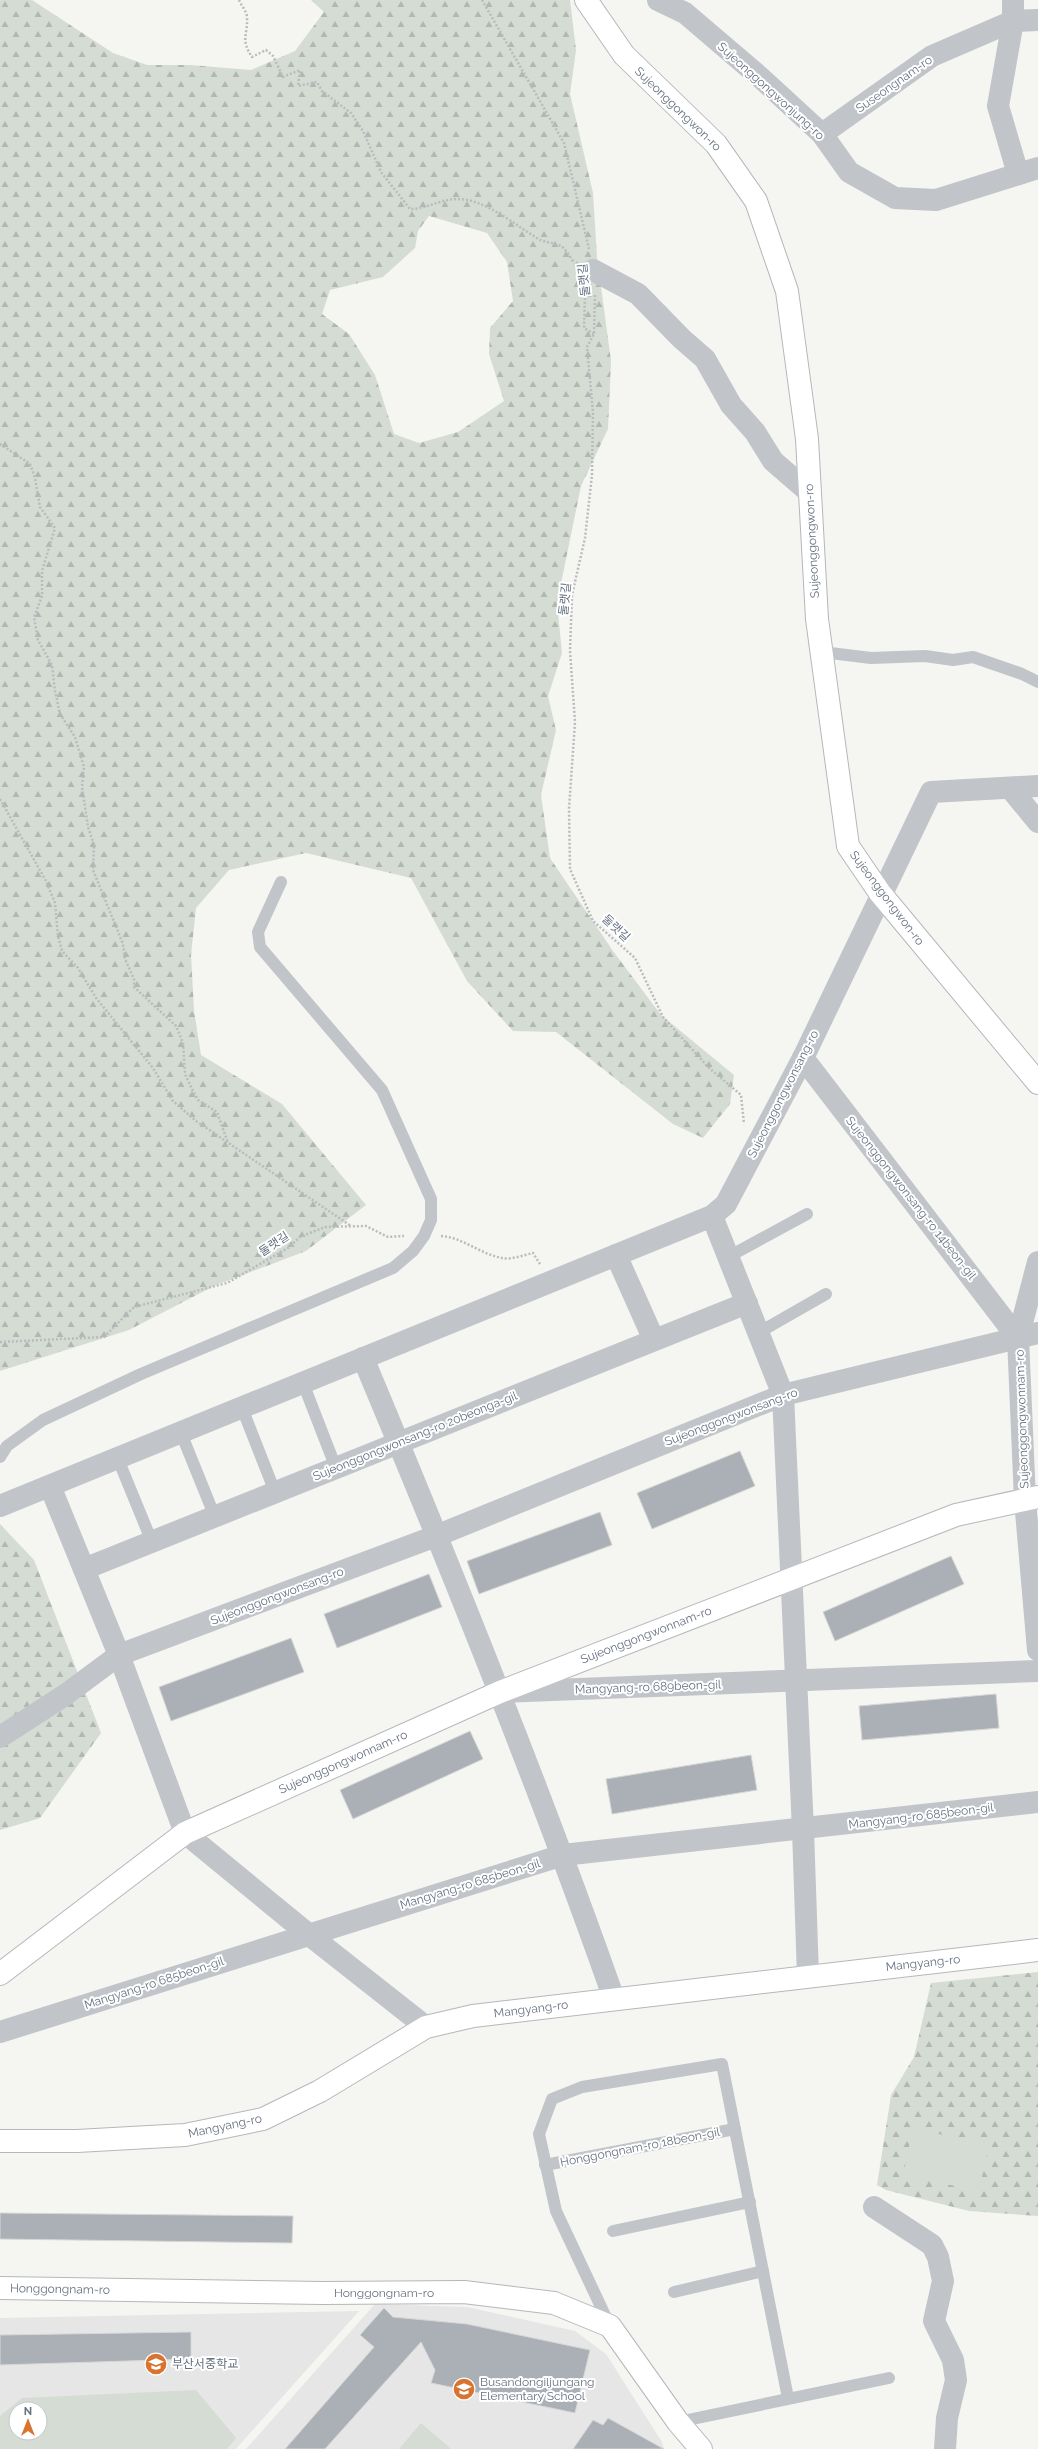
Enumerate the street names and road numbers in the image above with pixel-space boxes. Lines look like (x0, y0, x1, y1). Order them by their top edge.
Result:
street label: Sujeonggongwonjung-ro (715, 39, 827, 143)
street label: Suseongnam-ro (853, 53, 935, 115)
street label: Sujeonggongwon-ro (632, 64, 724, 154)
street label: 둘랫길 (575, 263, 593, 297)
street label: Sujeonggongwon-ro (802, 483, 822, 599)
street label: 둘랫길 (556, 582, 574, 616)
street label: Sujeonggongwon-ro (847, 848, 927, 948)
street label: 둘랫길 (599, 912, 633, 944)
street label: Sujeonggongwonsang-ro (745, 1028, 821, 1160)
street label: Sujeonggongwonsang-ro 14beon-gil (843, 1114, 979, 1283)
street label: 둘랫길 (256, 1229, 292, 1259)
street label: Sujeonggongwonnam-ro (1013, 1349, 1031, 1489)
street label: Sujeonggongwonsang-ro (663, 1385, 799, 1449)
street label: Sujeonggongwonsang-ro 20beonga-gil (311, 1388, 520, 1483)
street label: Sujeonggongwonsang-ro (209, 1564, 345, 1628)
street label: Sujeonggongwonnam-ro (579, 1604, 713, 1666)
street label: Mangyang-ro 689beon-gil (575, 1677, 722, 1697)
street label: Sujeonggongwonnam-ro (277, 1727, 409, 1797)
street label: Mangyang-ro 685beon-gil (848, 1800, 995, 1832)
street label: Mangyang-ro 685beon-gil (398, 1856, 542, 1912)
street label: Mangyang-ro (885, 1952, 961, 1974)
street label: Mangyang-ro 685beon-gil (82, 1954, 226, 2012)
street label: Mangyang-ro (493, 1997, 569, 2021)
street label: Mangyang-ro (187, 2111, 263, 2141)
street label: Honggongnam-ro 18beon-gil (559, 2125, 722, 2169)
street label: Honggongnam-ro (10, 2281, 110, 2297)
street label: Honggongnam-ro (334, 2286, 434, 2300)

